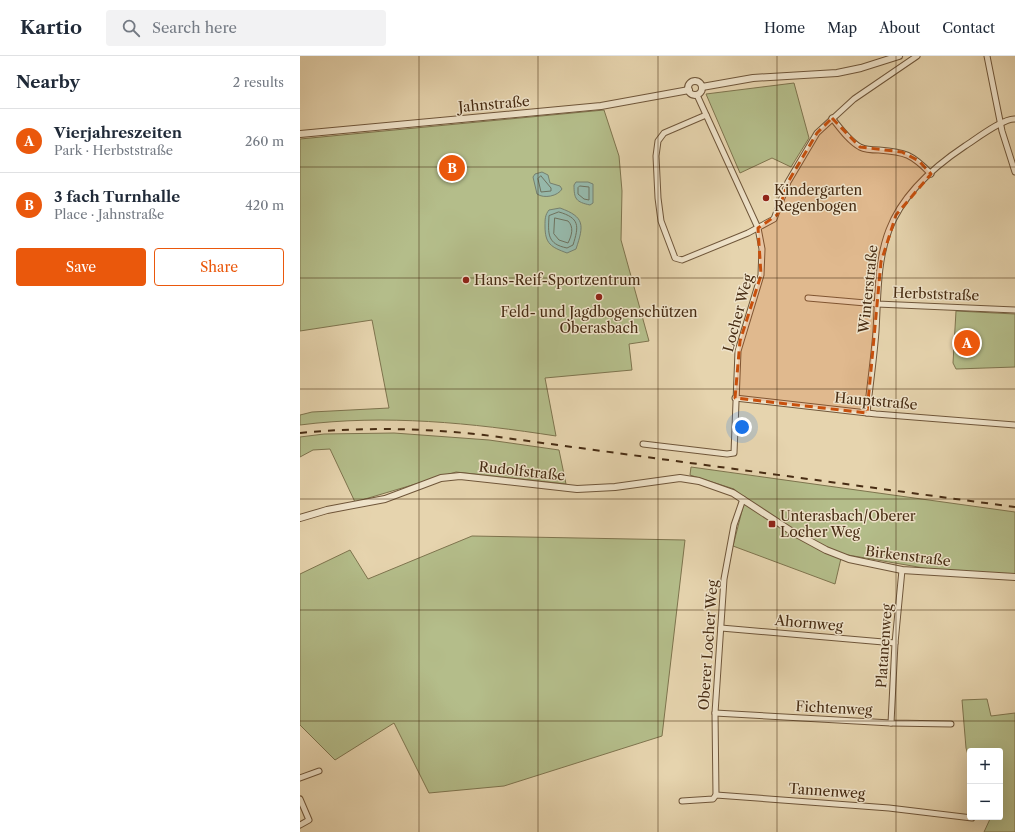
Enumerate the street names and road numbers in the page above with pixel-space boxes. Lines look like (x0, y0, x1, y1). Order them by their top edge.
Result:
street label: Jahnstraße (456, 92, 531, 116)
street label: Winterstraße (854, 244, 882, 335)
street label: Locher Weg (719, 271, 757, 354)
street label: Herbststraße (892, 283, 980, 305)
street label: Hauptstraße (834, 388, 918, 414)
street label: Rudolfstraße (478, 458, 566, 485)
street label: Birkenstraße (864, 542, 952, 570)
street label: Oberer Locher Weg (694, 579, 722, 711)
street label: Platanenweg (872, 603, 896, 689)
street label: Ahornweg (773, 611, 844, 635)
street label: Fichtenweg (795, 697, 874, 719)
street label: Tannenweg (788, 779, 867, 803)

